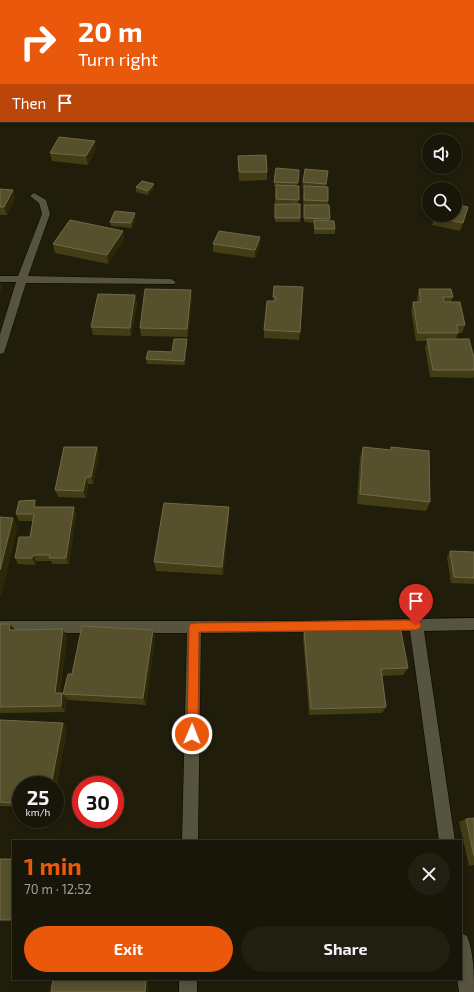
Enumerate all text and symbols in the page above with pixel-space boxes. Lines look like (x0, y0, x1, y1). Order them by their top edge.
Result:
text: 20 m (78, 14, 143, 48)
icon: right (12, 16, 64, 68)
text: Turn right (78, 48, 158, 70)
icon: arrive (54, 92, 76, 114)
text: Then (12, 94, 46, 112)
map controls (422, 134, 462, 222)
button: sound (422, 134, 462, 174)
button: search (422, 182, 462, 222)
pin (399, 584, 433, 625)
icon: arrive (405, 590, 427, 612)
position arrow (171, 713, 213, 755)
speed limit sign: 30 (72, 776, 124, 828)
text: 25 (27, 785, 49, 809)
text: km/h (26, 806, 50, 818)
text: 1 min (24, 851, 82, 880)
button: close (408, 853, 450, 895)
text: 70 m · 12:52 (24, 881, 91, 897)
button: Exit (24, 926, 233, 972)
button: Share (241, 926, 450, 972)

